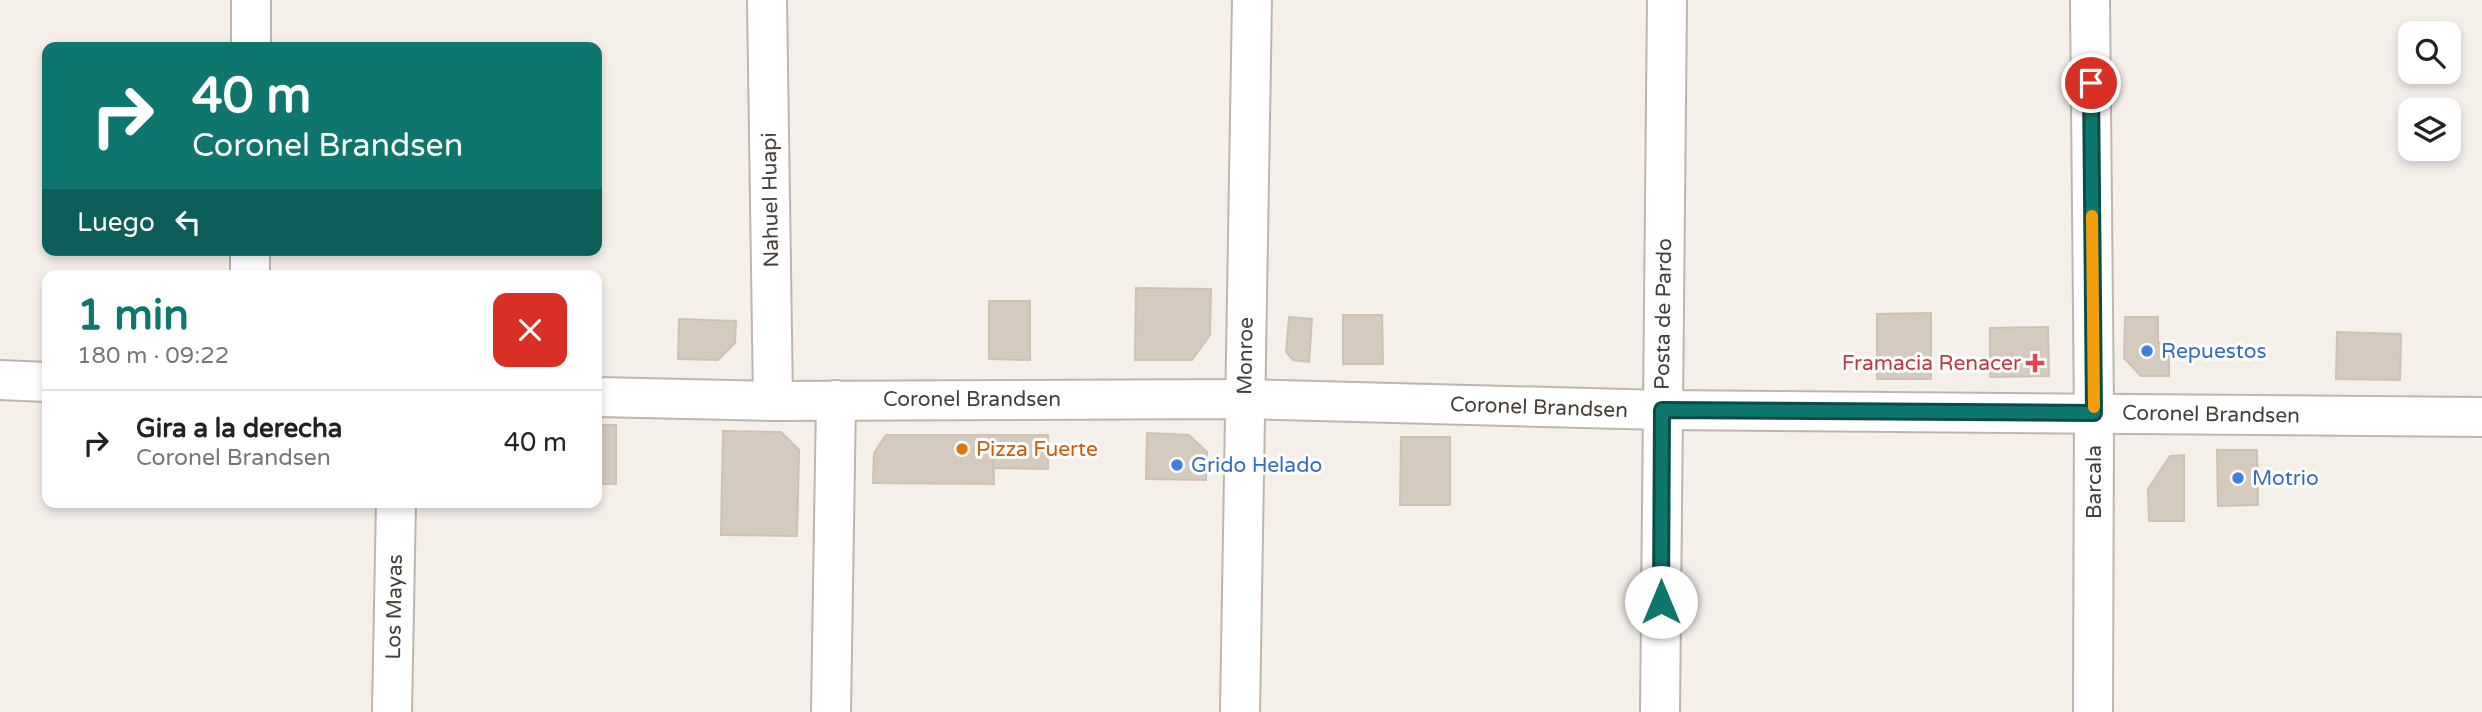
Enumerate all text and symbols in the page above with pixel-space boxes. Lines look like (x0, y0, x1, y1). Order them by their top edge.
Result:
map controls (2398, 21, 2461, 161)
button: search (2398, 21, 2461, 84)
pin (2061, 53, 2121, 113)
icon: arrive (2072, 64, 2110, 102)
text: 40 m (192, 67, 311, 126)
icon: right (77, 70, 168, 161)
button: layers (2398, 98, 2461, 161)
text: Coronel Brandsen (192, 127, 463, 165)
street label: Nahuel Huapi (757, 132, 784, 268)
icon: left (169, 203, 207, 241)
text: Luego (77, 207, 155, 238)
street label: Posta de Pardo (1650, 238, 1677, 390)
text: 1 min (77, 290, 189, 341)
button: close (493, 293, 567, 367)
street label: Monroe (1232, 317, 1259, 395)
place label: Repuestos (2161, 339, 2266, 364)
text: 180 m · 09:22 (77, 342, 229, 370)
marker: Repuestos (2139, 343, 2155, 359)
place label: Framacia Renacer (1842, 351, 2021, 376)
marker: Framacia Renacer (2027, 355, 2043, 371)
street label: Coronel Brandsen (883, 387, 1061, 412)
street label: Coronel Brandsen (1450, 392, 1628, 423)
street label: Coronel Brandsen (2122, 400, 2300, 429)
text: Gira a la derecha (136, 413, 342, 444)
icon: right (77, 424, 115, 462)
text: 40 m (504, 427, 567, 458)
place label: Pizza Fuerte (976, 437, 1098, 462)
marker: Pizza Fuerte (954, 441, 970, 457)
text: Coronel Brandsen (136, 444, 331, 472)
street label: Barcala (2082, 445, 2107, 519)
place label: Grido Helado (1191, 453, 1322, 478)
marker: Grido Helado (1169, 457, 1185, 473)
place label: Motrio (2252, 466, 2319, 491)
marker: Motrio (2230, 470, 2246, 486)
street label: Los Mayas (381, 554, 408, 660)
position arrow (1624, 565, 1698, 639)

